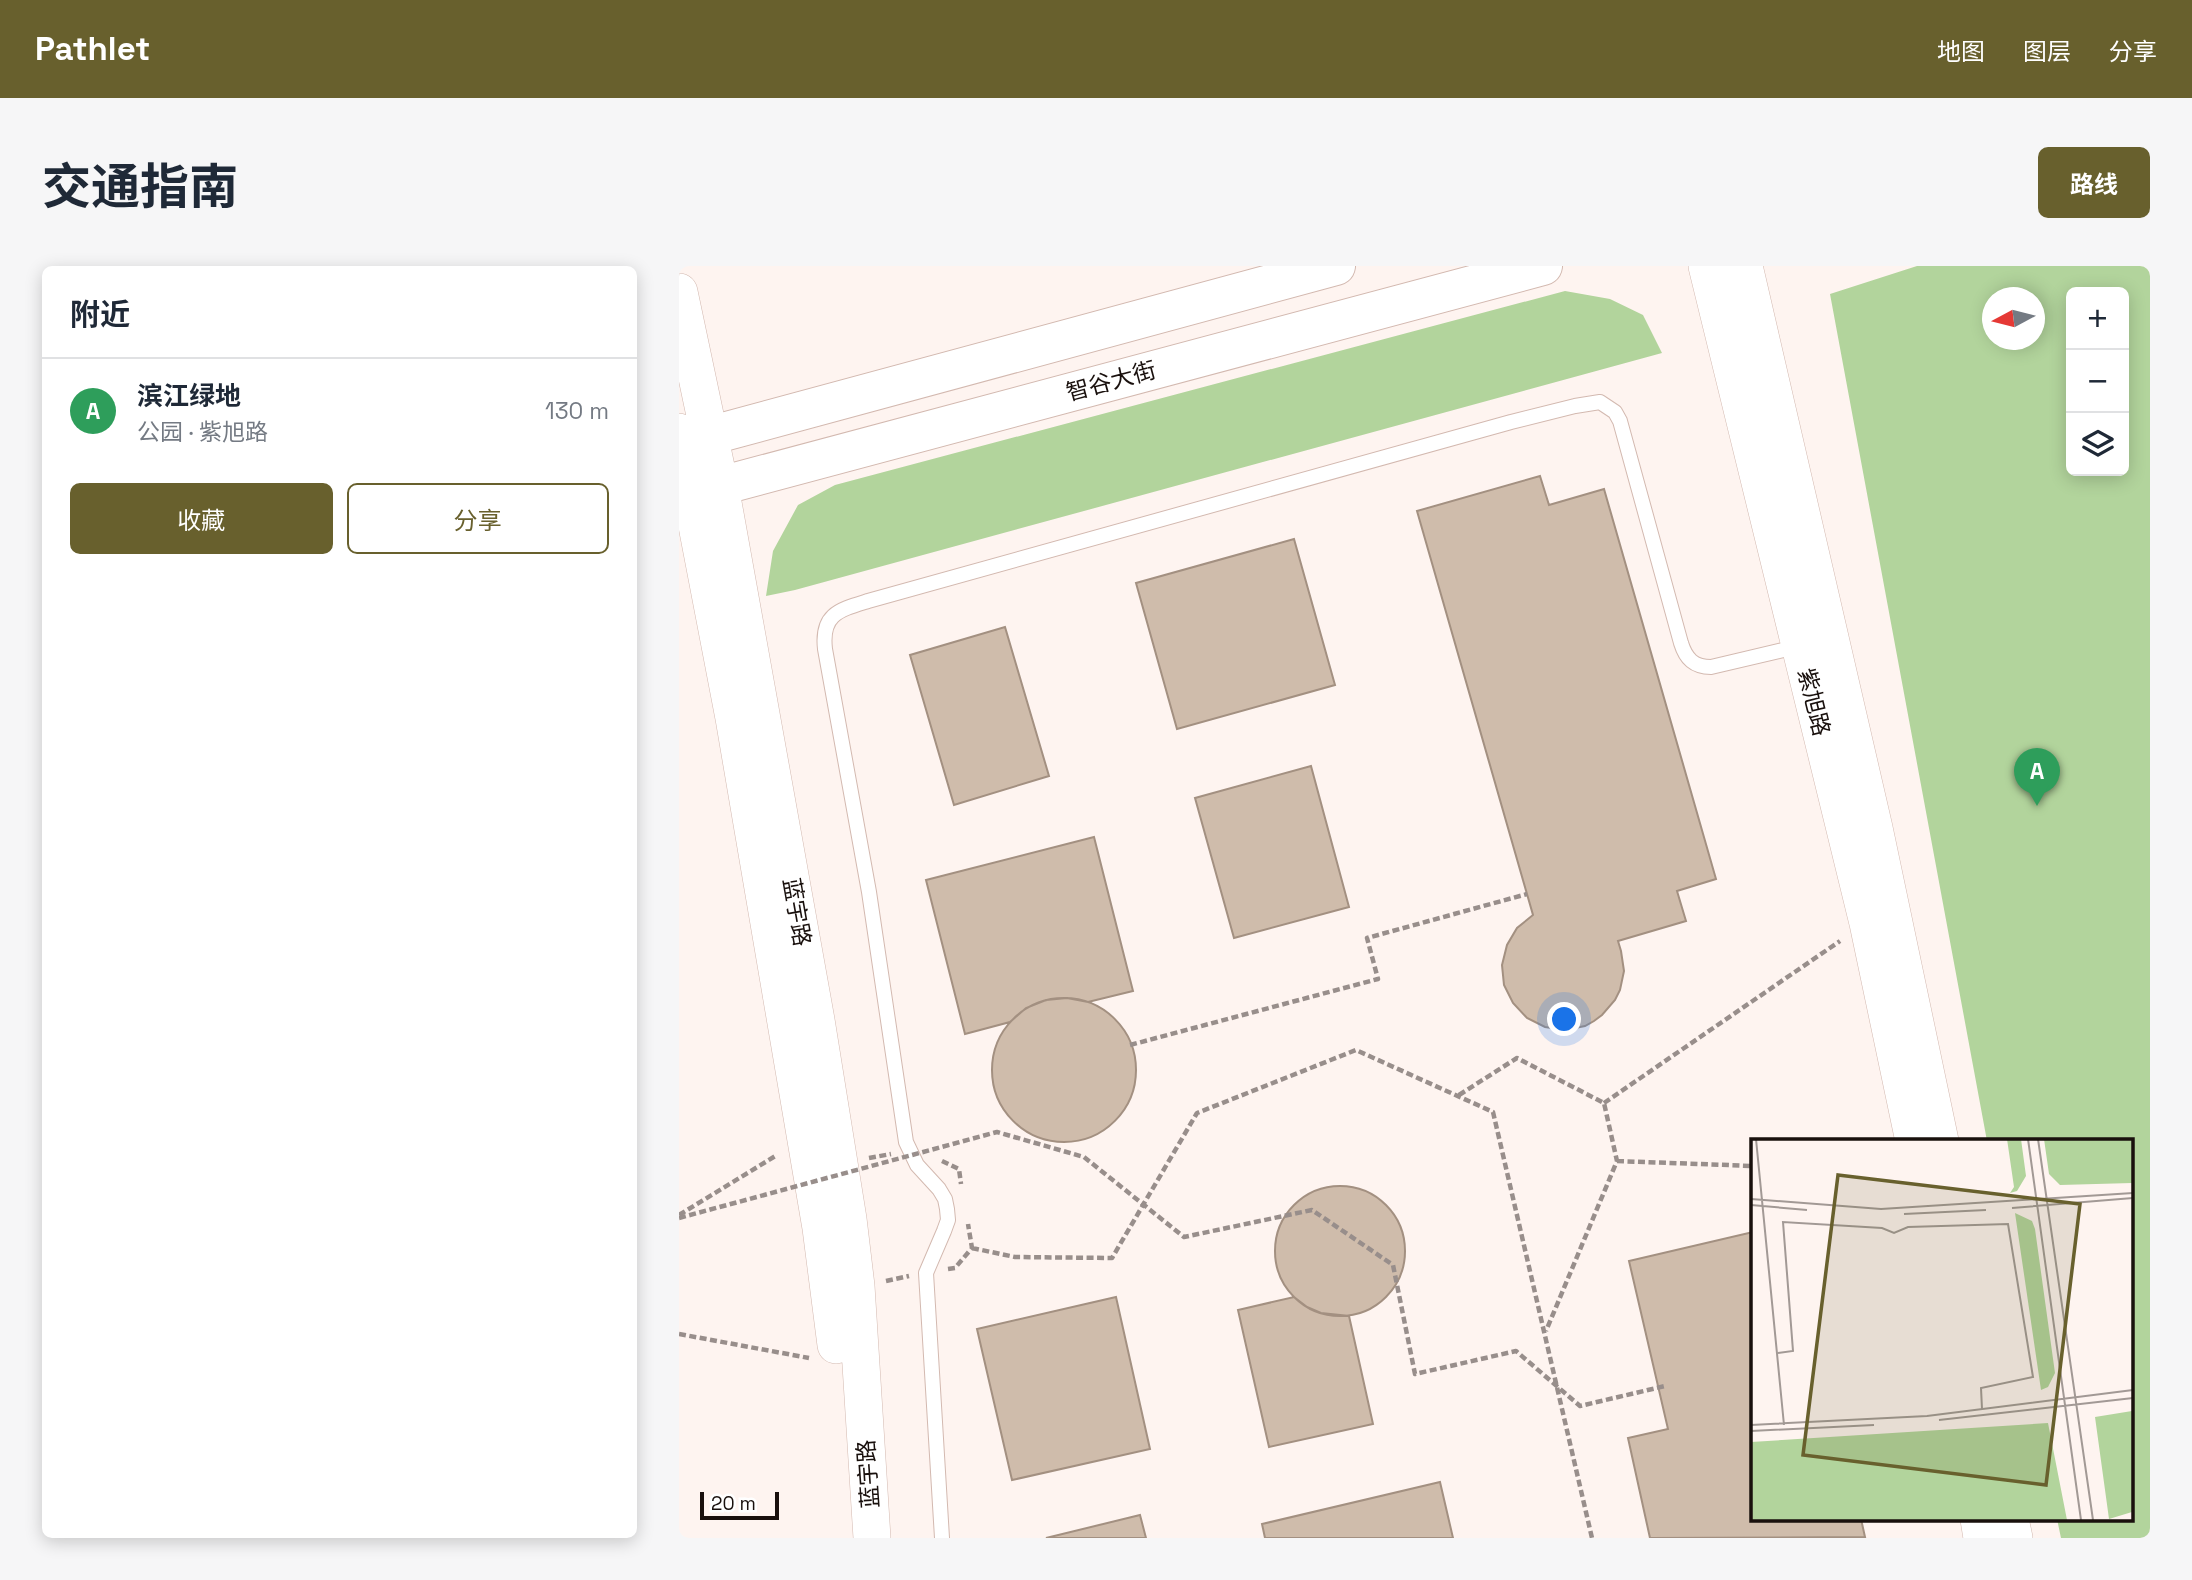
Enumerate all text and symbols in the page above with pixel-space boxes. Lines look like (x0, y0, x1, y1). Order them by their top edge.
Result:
text: Pathlet (35, 28, 150, 70)
text: 地图 (1937, 36, 1985, 67)
text: 图层 (2023, 36, 2071, 67)
text: 分享 (2109, 36, 2157, 67)
button: 路线 (2038, 147, 2150, 218)
text: 交通指南 (42, 156, 238, 218)
north arrow (1982, 287, 2045, 350)
map controls (2066, 287, 2129, 476)
button: + (2066, 287, 2129, 350)
text: 附近 (70, 295, 130, 334)
button: − (2066, 350, 2129, 413)
street label: 智谷大街 (1063, 355, 1159, 407)
text: 滨江绿地 (137, 379, 241, 413)
text: A (86, 396, 100, 426)
text: 130 m (545, 396, 609, 426)
button: layers (2066, 413, 2129, 476)
text: 公园 · 紫旭路 (137, 417, 268, 447)
button: 收藏 (70, 483, 333, 554)
button: 分享 (347, 483, 609, 554)
street label: 紫旭路 (1791, 665, 1837, 739)
pin: A (2014, 748, 2060, 806)
street label: 蓝宇路 (776, 875, 818, 949)
your location (1547, 1002, 1581, 1036)
inset map (1751, 1139, 2133, 1520)
street label: 蓝宇路 (851, 1439, 885, 1509)
scale bar (700, 1489, 779, 1521)
text: 20 m (711, 1491, 756, 1516)

